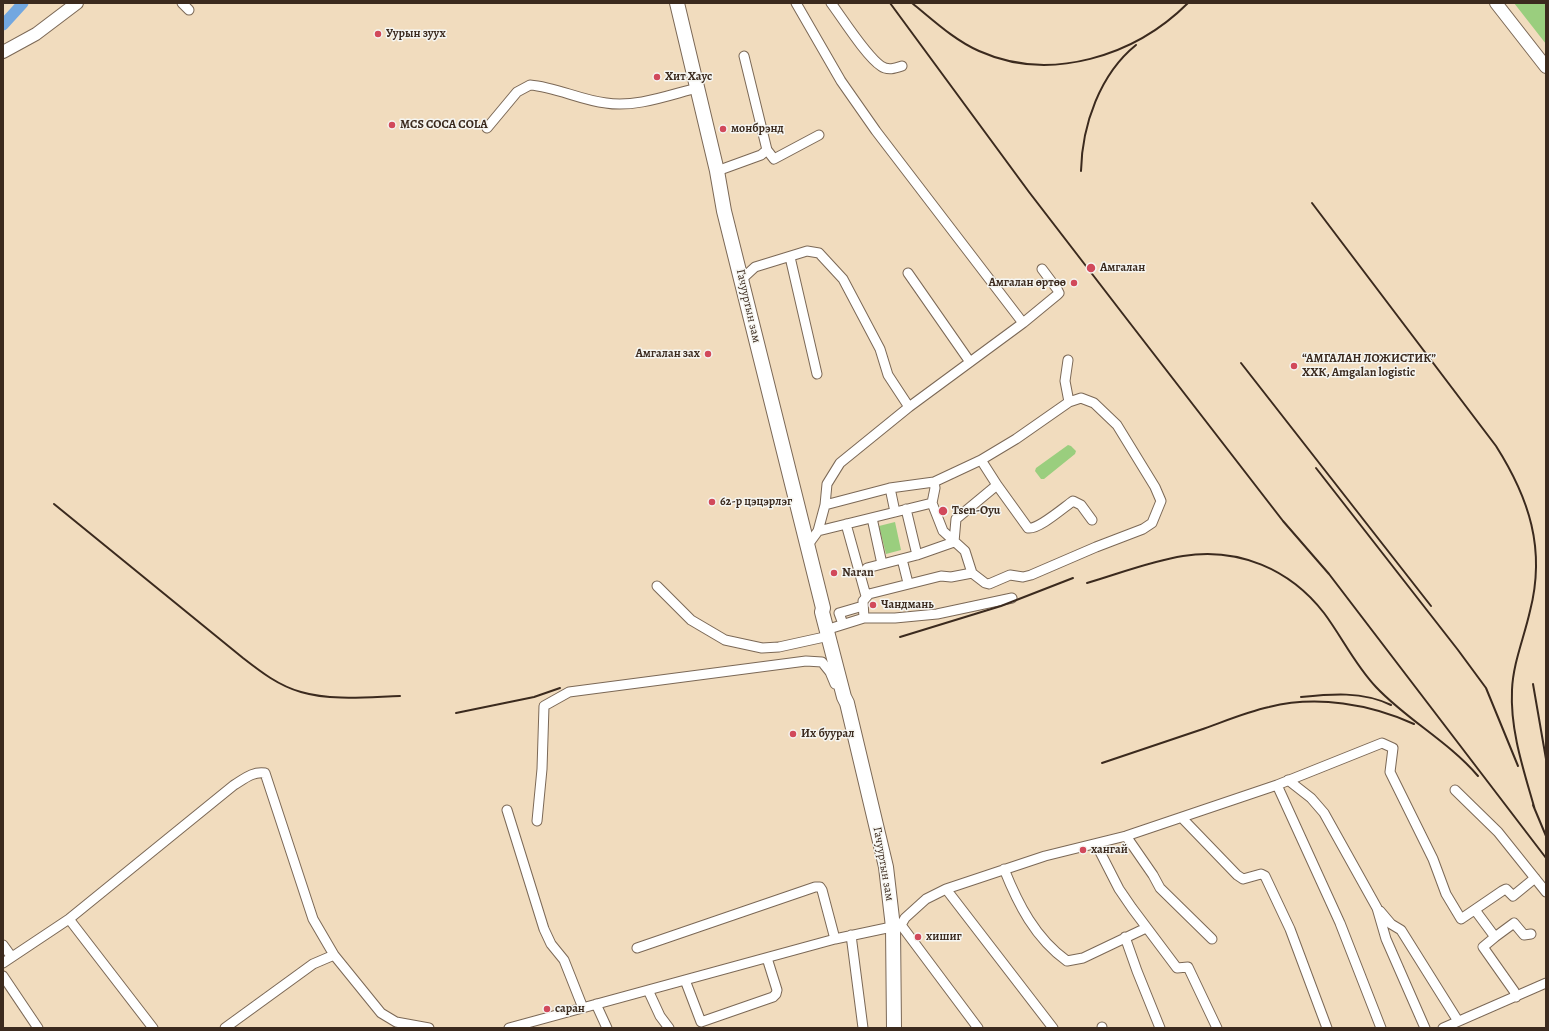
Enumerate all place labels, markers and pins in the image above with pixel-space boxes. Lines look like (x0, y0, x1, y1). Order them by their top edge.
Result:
place label: Уурын зуух (386, 27, 446, 41)
marker: Уурын зуух (373, 29, 383, 39)
place label: Хит Хаус (665, 70, 712, 84)
marker: Хит Хаус (652, 72, 662, 82)
place label: MCS COCA COLA (400, 118, 488, 132)
marker: MCS COCA COLA (387, 120, 397, 130)
place label: монбрэнд (731, 122, 784, 136)
marker: монбрэнд (718, 124, 728, 134)
place label: Амгалан (1100, 261, 1145, 275)
marker: Амгалан (1085, 262, 1097, 274)
place label: Амгалан өртөө (988, 276, 1066, 290)
marker: Амгалан өртөө (1069, 278, 1079, 288)
place label: Амгалан зах (636, 347, 700, 361)
marker: Амгалан зах (703, 349, 713, 359)
place label: “АМГАЛАН ЛОЖИСТИК” ХХК, Amgalan logistic (1302, 352, 1436, 380)
marker: “АМГАЛАН ЛОЖИСТИК” ХХК, Amgalan logistic (1289, 361, 1299, 371)
place label: 62-р цэцэрлэг (720, 495, 792, 509)
marker: 62-р цэцэрлэг (707, 497, 717, 507)
place label: Tsen-Oyu (952, 504, 1000, 518)
marker: Tsen-Oyu (937, 505, 949, 517)
place label: Naran (842, 566, 874, 580)
marker: Naran (829, 568, 839, 578)
place label: Чандмань (881, 598, 934, 612)
marker: Чандмань (868, 600, 878, 610)
place label: Их буурал (801, 727, 854, 741)
marker: Их буурал (788, 729, 798, 739)
place label: хангай (1091, 843, 1128, 857)
marker: хангай (1078, 845, 1088, 855)
place label: хишиг (926, 930, 962, 944)
marker: хишиг (913, 932, 923, 942)
place label: саран (555, 1002, 585, 1016)
marker: саран (542, 1004, 552, 1014)

